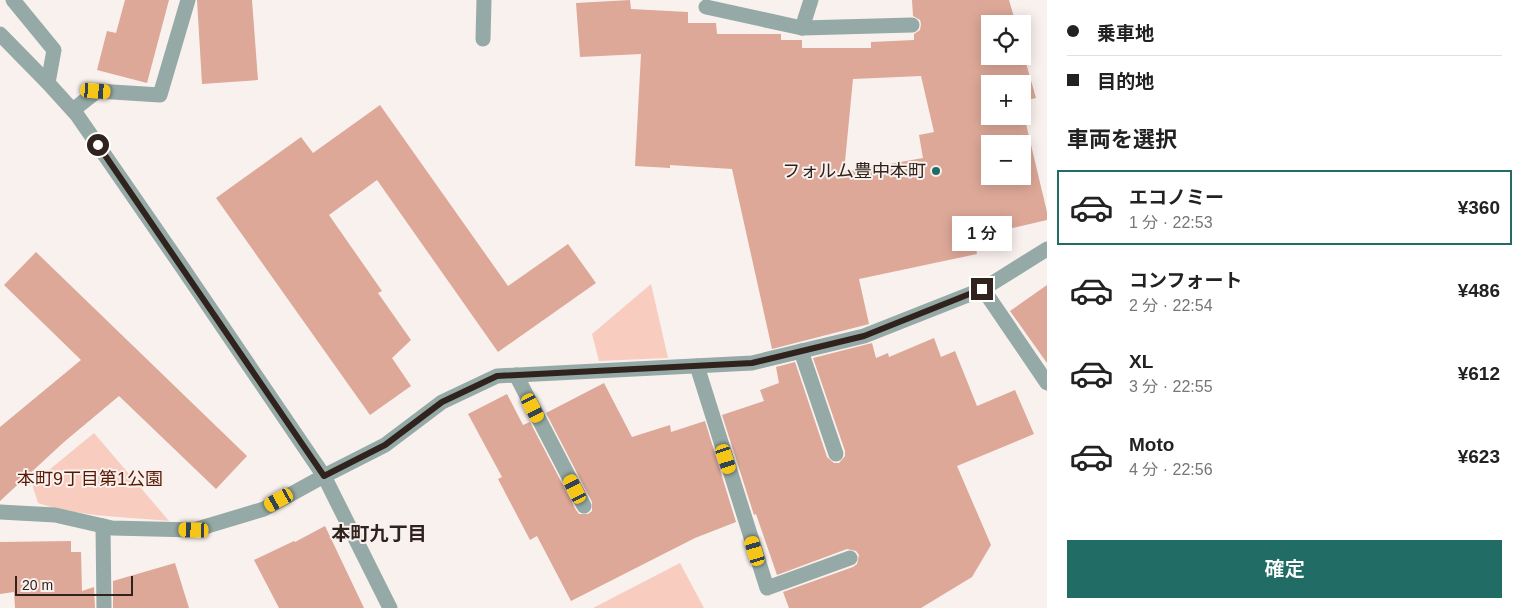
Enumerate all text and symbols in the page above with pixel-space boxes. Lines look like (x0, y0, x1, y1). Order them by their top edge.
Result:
map controls (981, 15, 1031, 185)
button: locate (981, 15, 1031, 65)
text: 乗車地 (1097, 23, 1154, 44)
text: 目的地 (1097, 71, 1154, 92)
button: + (981, 75, 1031, 125)
car (80, 82, 111, 100)
text: 車両を選択 (1067, 127, 1177, 152)
route start (87, 134, 109, 156)
button: − (981, 135, 1031, 185)
place label: フォルム豊中本町 (782, 161, 926, 181)
marker: フォルム豊中本町 (930, 165, 942, 177)
icon: car (1069, 185, 1114, 230)
text: エコノミー (1129, 187, 1224, 208)
text: ¥360 (1458, 197, 1500, 218)
text: 1 分 · 22:53 (1129, 214, 1213, 231)
callout: 1 分 (952, 216, 1012, 252)
text: 1 分 (967, 225, 997, 242)
icon: car (1069, 268, 1114, 313)
text: コンフォート (1129, 270, 1242, 291)
route end (971, 278, 993, 300)
text: ¥486 (1458, 280, 1500, 301)
text: 2 分 · 22:54 (1129, 297, 1213, 314)
icon: car (1069, 351, 1114, 396)
text: XL (1129, 351, 1153, 372)
text: ¥612 (1458, 363, 1500, 384)
text: 3 分 · 22:55 (1129, 378, 1213, 395)
car (519, 391, 546, 425)
icon: car (1069, 434, 1114, 479)
text: Moto (1129, 434, 1174, 455)
car (714, 442, 737, 476)
text: ¥623 (1458, 446, 1500, 467)
text: 4 分 · 22:56 (1129, 461, 1213, 478)
park label: 本町9丁目第1公園 (17, 469, 163, 489)
car (561, 472, 588, 506)
car (262, 486, 295, 514)
car (178, 522, 209, 538)
district label: 本町九丁目 (331, 523, 427, 544)
car (743, 534, 766, 568)
button: 確定 (1067, 540, 1502, 598)
scale bar (15, 573, 132, 596)
text: 20 m (22, 577, 53, 593)

